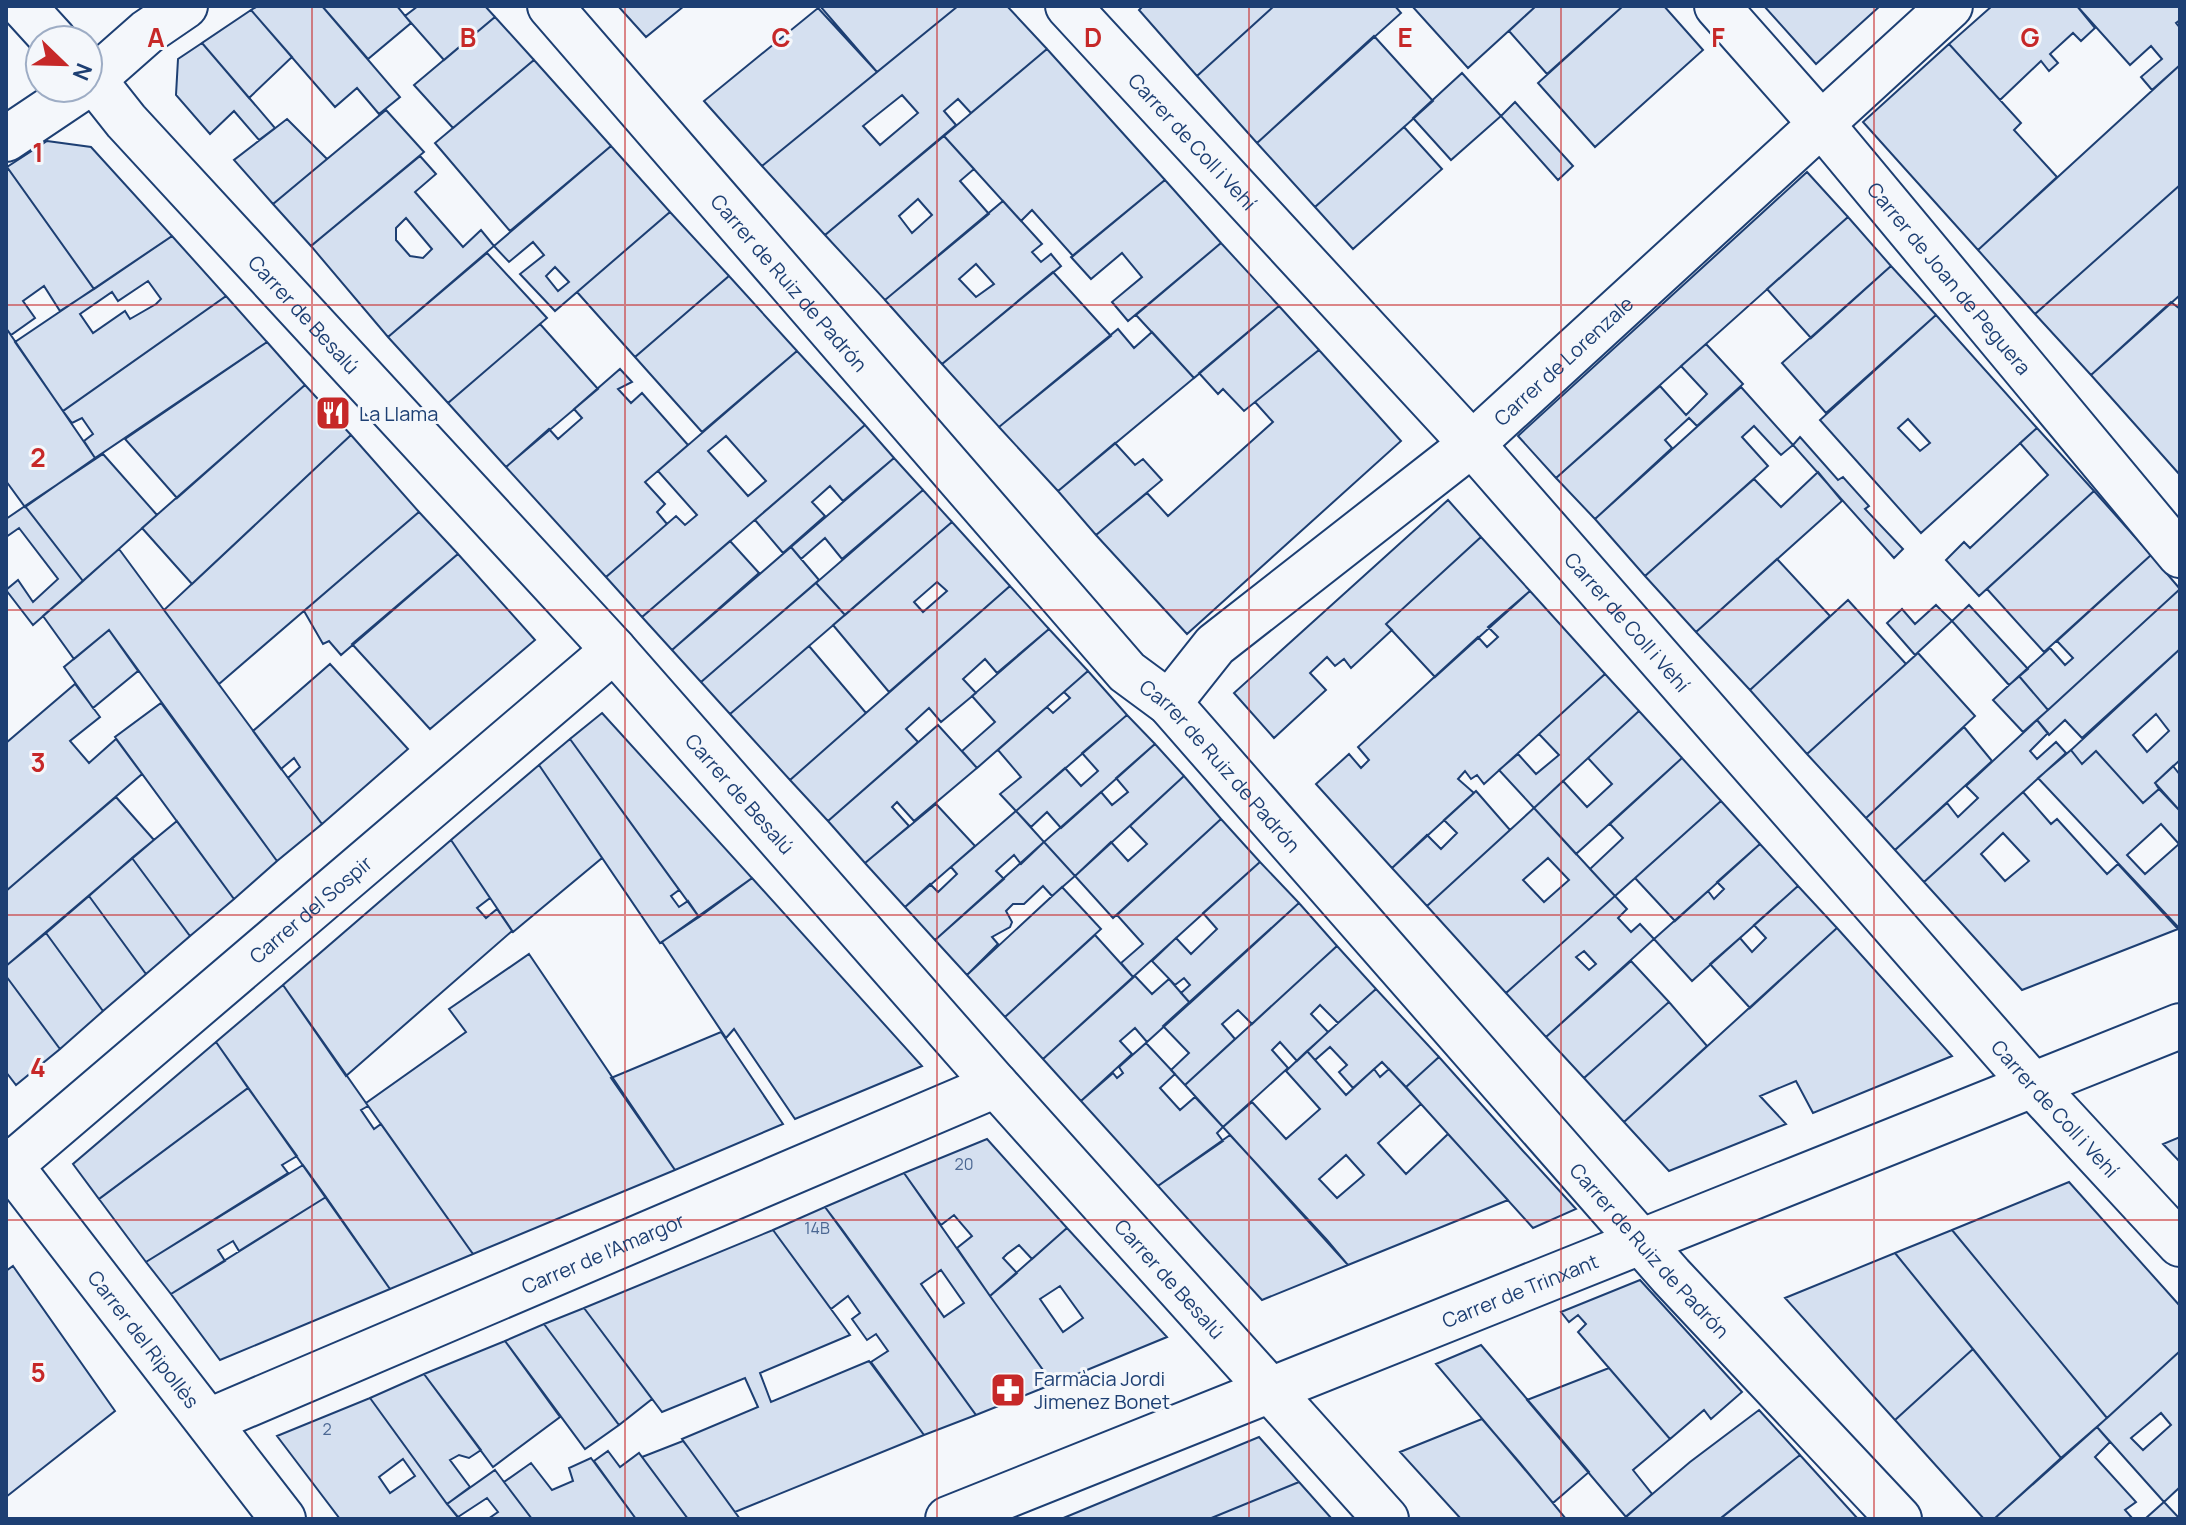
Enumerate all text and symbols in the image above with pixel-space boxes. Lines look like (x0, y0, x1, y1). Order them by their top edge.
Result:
text: A (147, 19, 165, 55)
text: B (460, 19, 476, 55)
text: C (771, 19, 791, 55)
text: D (1084, 19, 1102, 55)
text: E (1397, 19, 1413, 55)
text: F (1711, 19, 1725, 55)
text: G (2020, 19, 2040, 55)
north arrow (24, 24, 104, 104)
text: N (66, 59, 99, 85)
street label: Carrer de Coll i Vehí (1123, 67, 1263, 216)
text: 1 (32, 134, 44, 170)
street label: Carrer de Joan de Peguera (1861, 176, 2038, 380)
street label: Carrer de Ruiz de Padrón (705, 188, 874, 377)
street label: Carrer de Besalú (243, 249, 366, 379)
street label: Carrer de Lorenzale (1488, 290, 1639, 431)
restaurant icon: La Llama (314, 394, 352, 432)
place label: La Llama (359, 400, 438, 427)
text: 2 (30, 439, 46, 475)
street label: Carrer de Coll i Vehí (1559, 546, 1696, 698)
street label: Carrer de Ruiz de Padrón (1135, 673, 1307, 858)
street label: Carrer de Besalú (680, 727, 800, 860)
text: 3 (30, 744, 46, 780)
street label: Carrer del Sospir (243, 849, 377, 969)
street label: Carrer de Coll i Vehí (1986, 1034, 2125, 1183)
text: 4 (30, 1049, 46, 1085)
house number: 20 (955, 1153, 973, 1175)
street label: Carrer de Ruiz de Padrón (1564, 1157, 1736, 1344)
street label: Carrer de l'Amargor (517, 1206, 688, 1300)
street label: Carrer de Besalú (1109, 1213, 1231, 1344)
house number: 14B (804, 1217, 830, 1239)
street label: Carrer de Trinxant (1438, 1247, 1602, 1334)
street label: Carrer del Ripollès (82, 1264, 206, 1413)
text: 5 (30, 1354, 46, 1390)
place label: Farmàcia Jordi Jimenez Bonet (1034, 1365, 1170, 1415)
pharmacy icon: Farmàcia Jordi Jimenez Bonet (989, 1371, 1027, 1409)
house number: 2 (322, 1418, 332, 1440)

